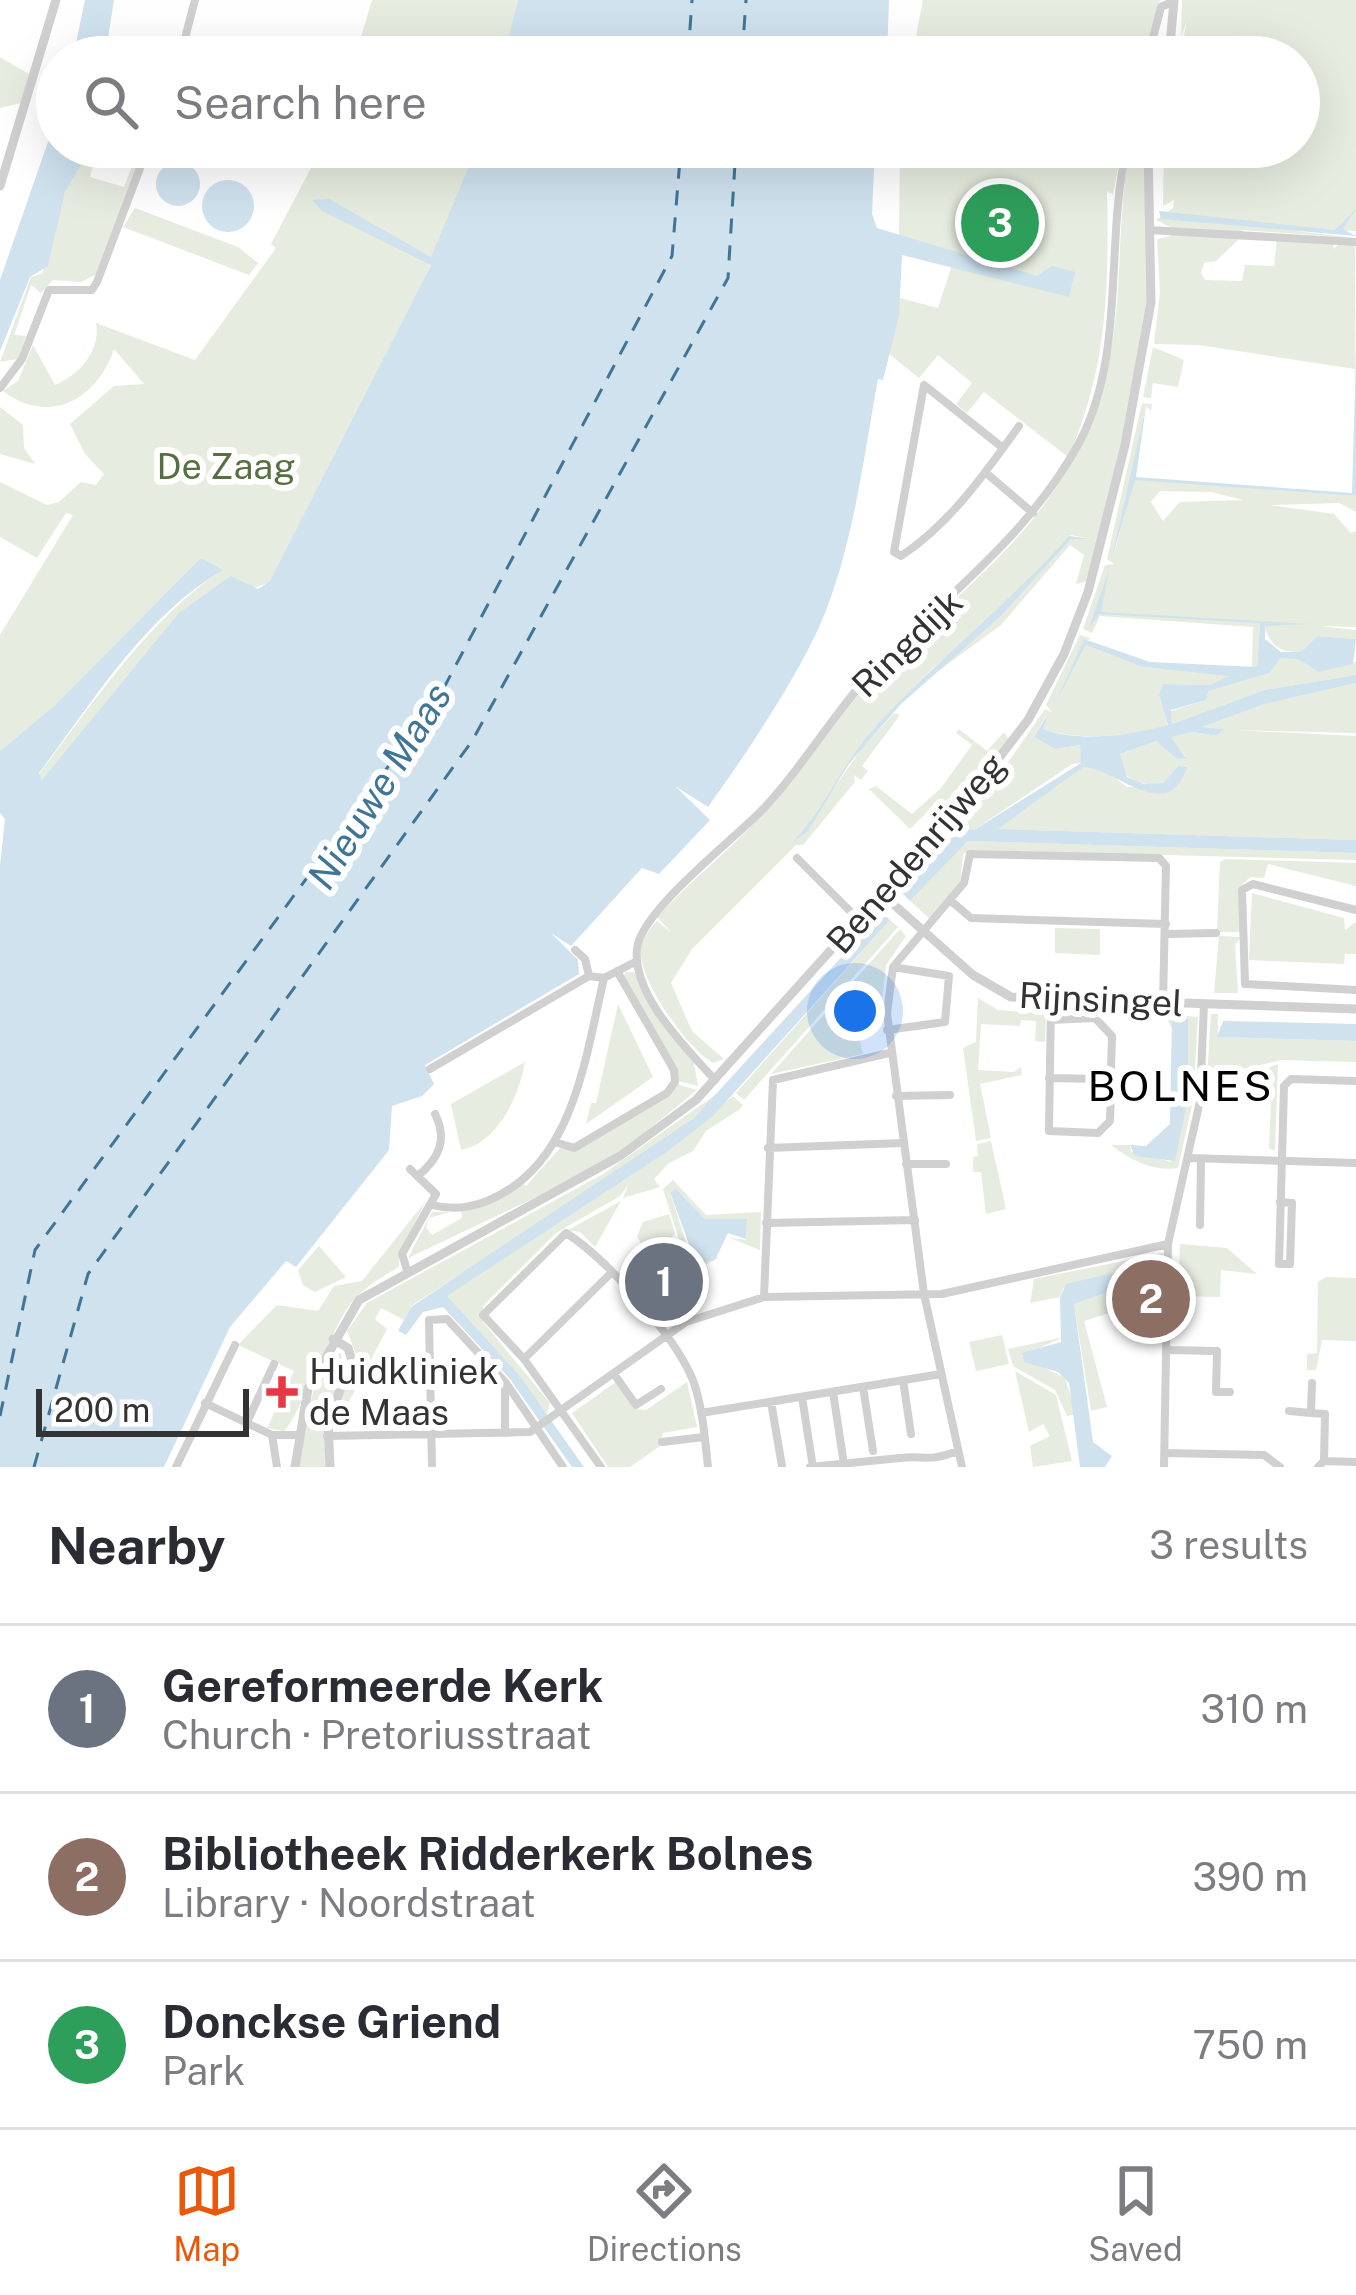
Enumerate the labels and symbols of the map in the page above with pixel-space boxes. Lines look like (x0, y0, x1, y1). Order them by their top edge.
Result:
pin: 3 (961, 178, 1039, 268)
park label: De Zaag (156, 445, 296, 487)
street label: Ringdijk (843, 581, 971, 705)
water label: Nieuwe Maas (298, 675, 460, 897)
street label: Benedenrijweg (818, 744, 1014, 962)
street label: Rijnsingel (1018, 974, 1184, 1024)
your location (825, 981, 885, 1041)
district label: BOLNES (1087, 1061, 1275, 1110)
pin: 1 (625, 1237, 703, 1327)
pin: 2 (1112, 1254, 1190, 1344)
place label: Huidkliniek de Maas (309, 1350, 499, 1433)
marker: Huidkliniek de Maas (266, 1376, 298, 1408)
scale bar (36, 1383, 249, 1436)

